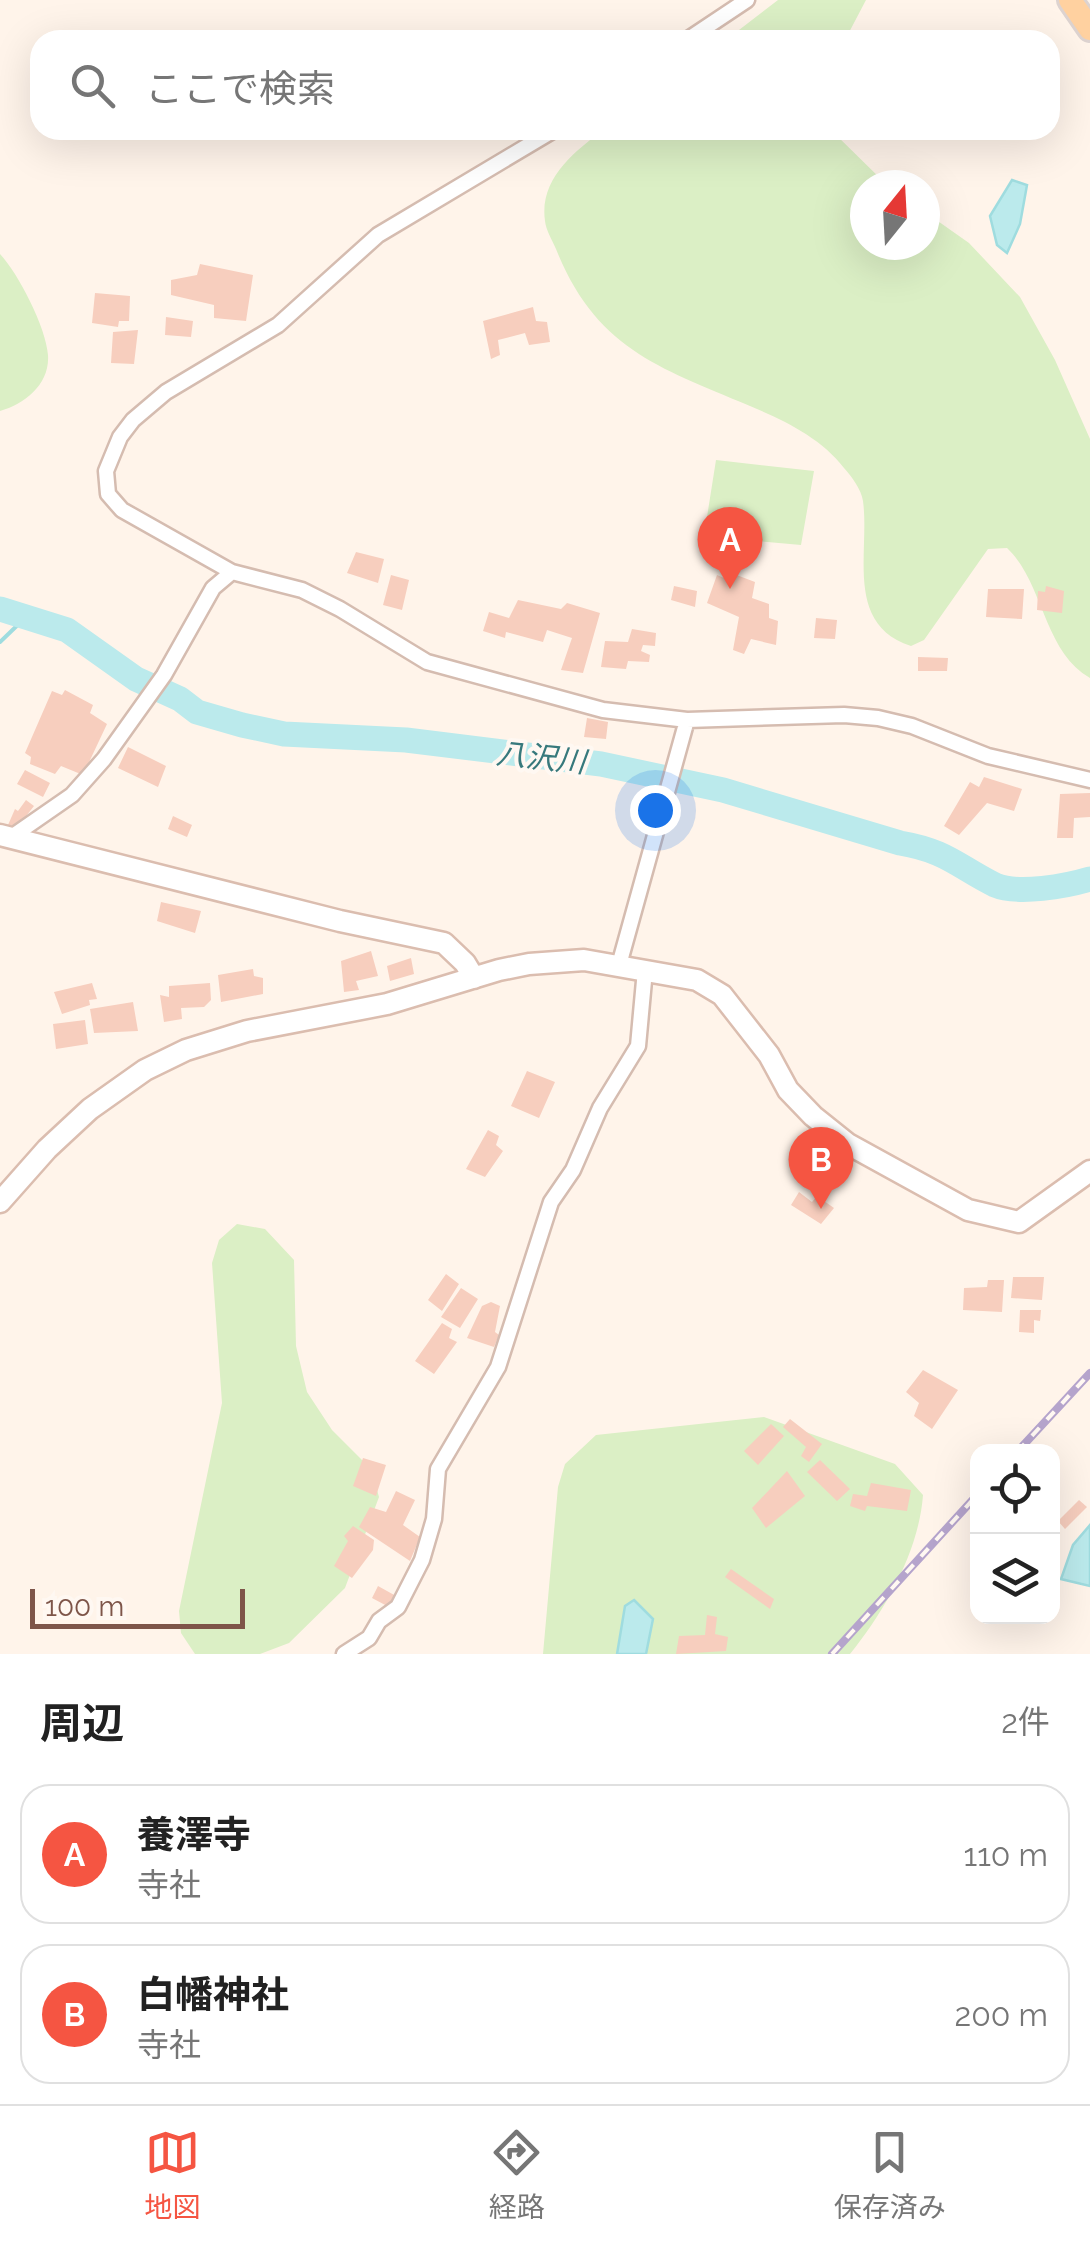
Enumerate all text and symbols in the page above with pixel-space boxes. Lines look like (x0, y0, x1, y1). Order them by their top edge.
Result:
search box (30, 30, 1060, 140)
icon: search (65, 58, 120, 113)
text: ここで検索 (145, 66, 335, 111)
north arrow (850, 170, 940, 260)
pin: A (698, 506, 762, 589)
water label: 八沢川 (494, 735, 591, 780)
your location (630, 785, 681, 836)
pin: B (788, 1126, 854, 1209)
map controls (970, 1444, 1060, 1624)
button: locate (970, 1444, 1060, 1534)
button: layers (970, 1534, 1060, 1624)
scale bar (30, 1584, 245, 1628)
text: 100 m (45, 1590, 124, 1623)
text: 周辺 (40, 1699, 124, 1748)
text: 2件 (1001, 1703, 1050, 1740)
text: 養澤寺 (137, 1812, 251, 1857)
text: A (64, 1836, 85, 1873)
text: 110 m (963, 1836, 1048, 1873)
text: 寺社 (137, 1866, 201, 1903)
text: 白幡神社 (137, 1972, 289, 2017)
text: B (64, 1996, 85, 2033)
text: 200 m (955, 1996, 1048, 2033)
text: 寺社 (137, 2026, 201, 2063)
tab: 地図 (144, 2125, 200, 2225)
tab: 経路 (489, 2125, 545, 2225)
tab: 保存済み (834, 2125, 946, 2225)

